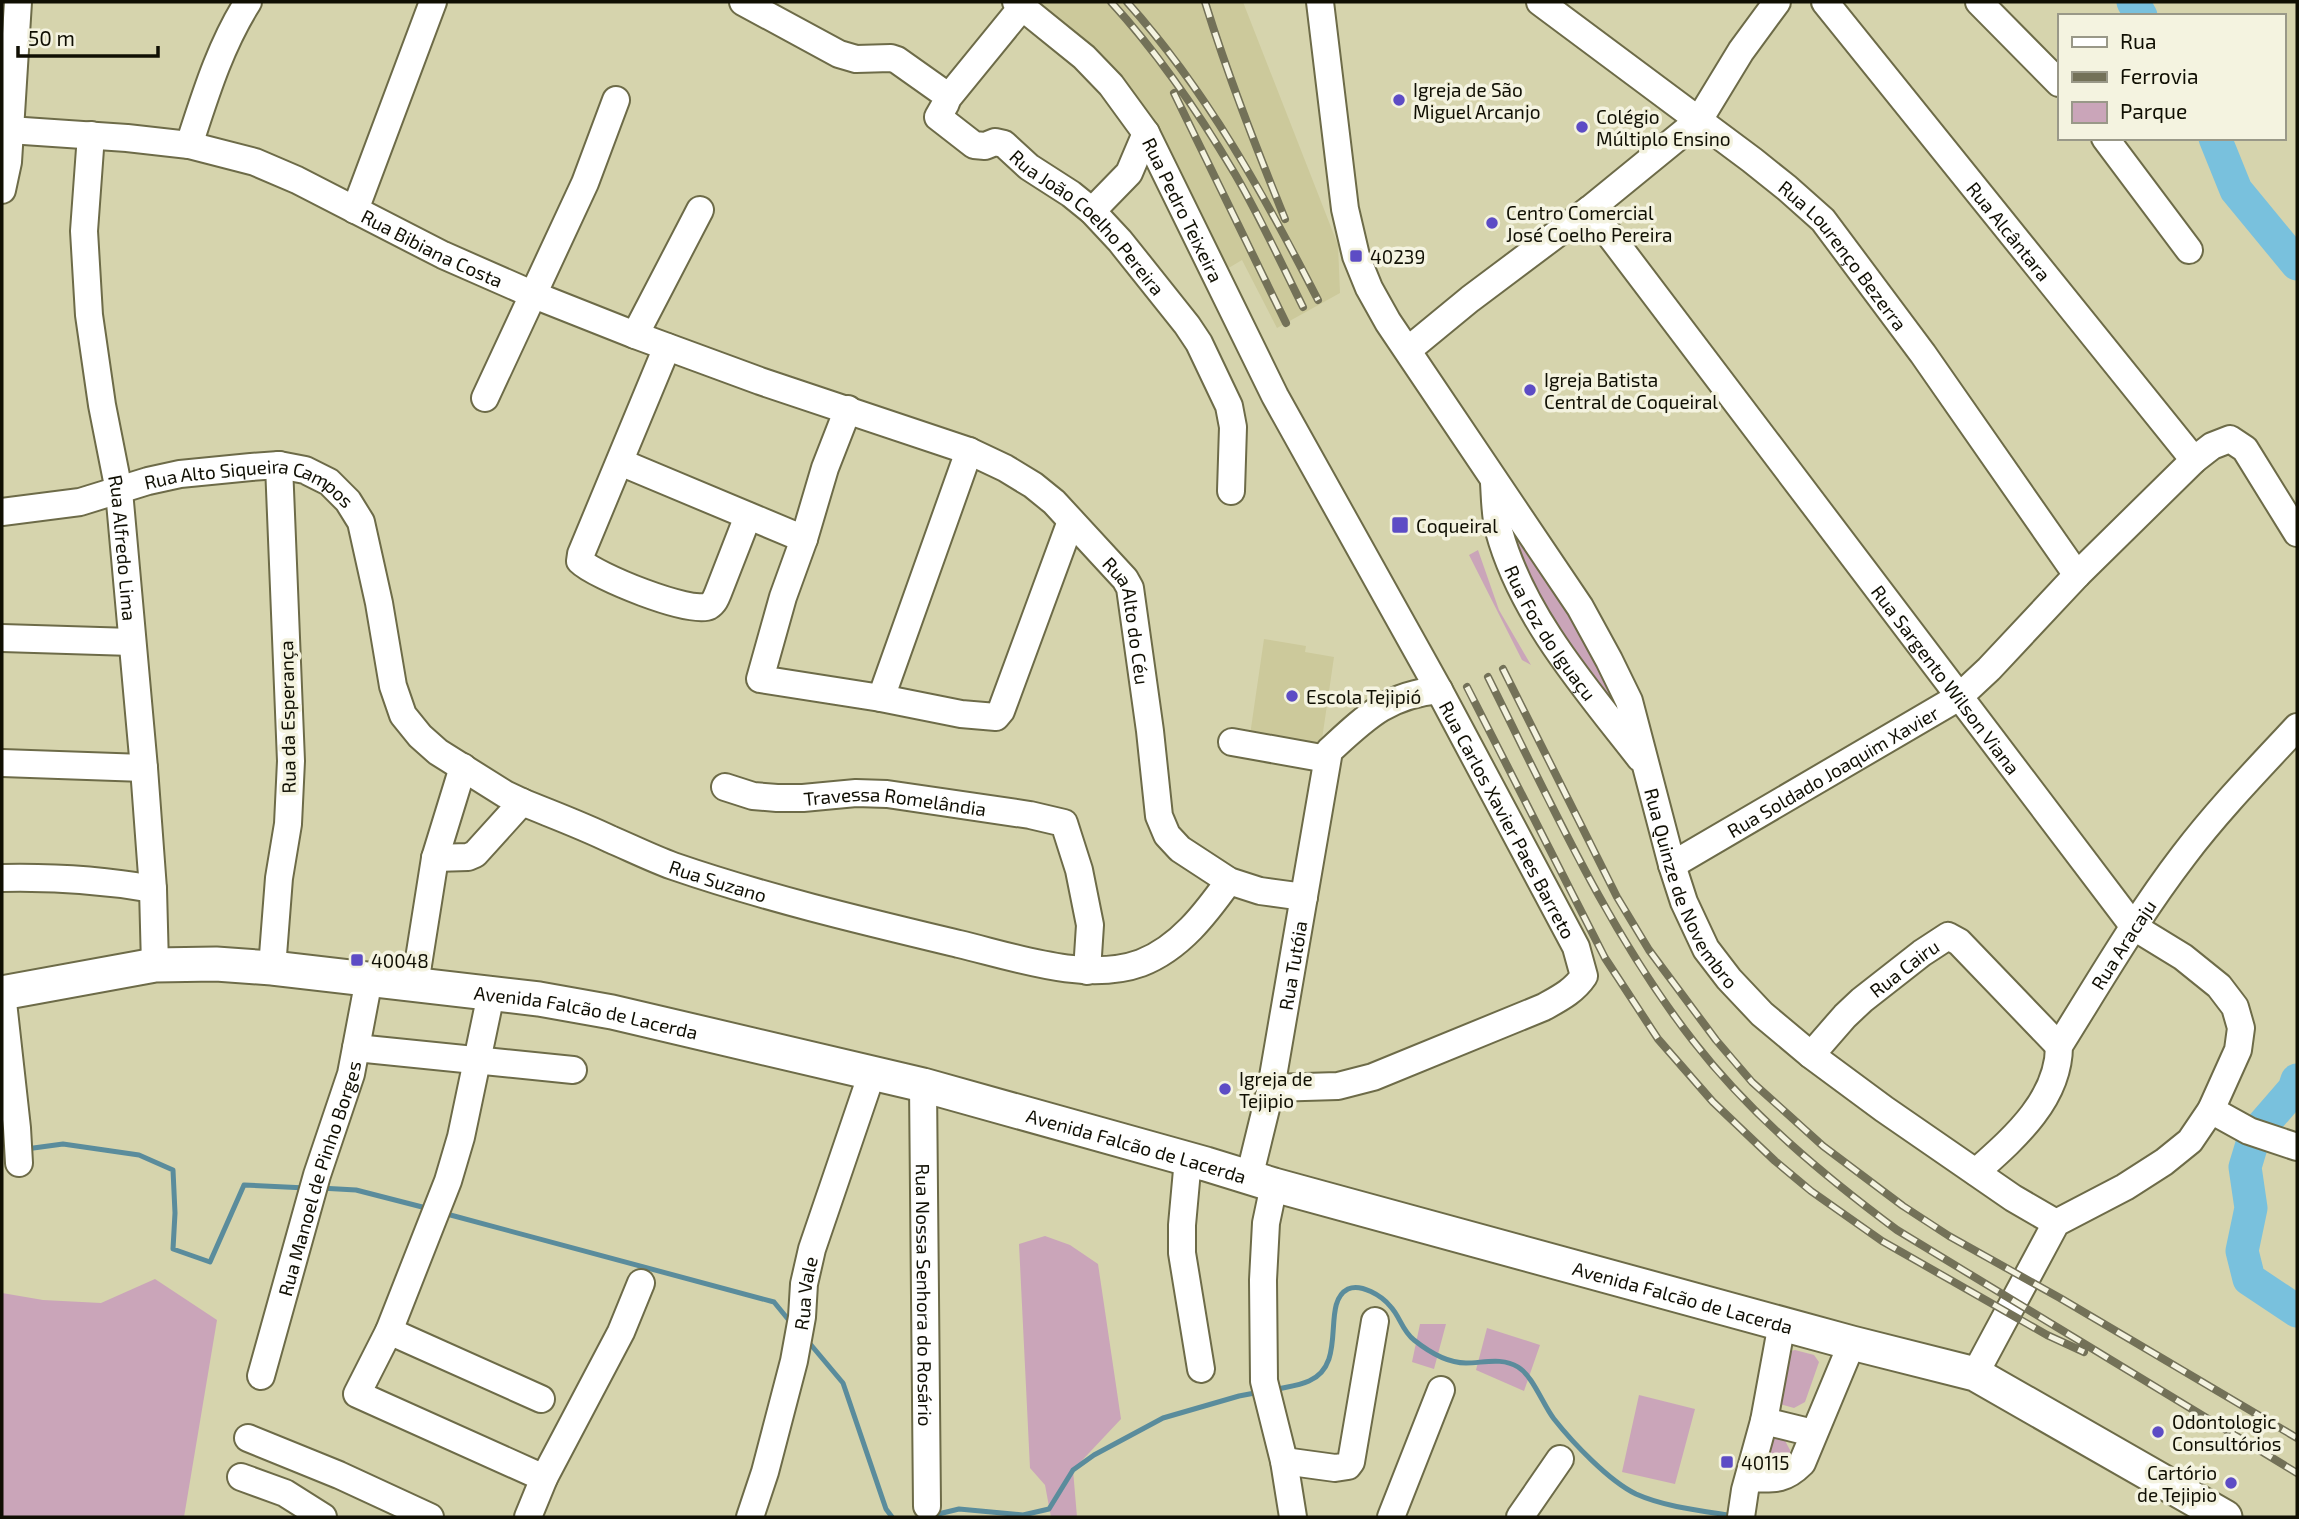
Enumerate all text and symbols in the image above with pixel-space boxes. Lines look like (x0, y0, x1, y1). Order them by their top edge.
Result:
scale bar (18, 14, 158, 58)
legend (2058, 14, 2285, 140)
text: 50 m (28, 25, 75, 50)
text: Rua (2120, 28, 2156, 53)
text: Ferrovia (2120, 63, 2199, 88)
place label: Igreja de São Miguel Arcanjo (1413, 78, 1540, 123)
marker: Igreja de São Miguel Arcanjo (1391, 92, 1407, 108)
text: Parque (2120, 98, 2187, 123)
place label: Colégio Múltiplo Ensino (1596, 105, 1731, 150)
marker: Colégio Múltiplo Ensino (1574, 119, 1590, 135)
street label: Rua Pedro Teixeira (1138, 133, 1229, 286)
street label: Rua João Coelho Pereira (1006, 144, 1170, 299)
street label: Rua Lourenço Bezerra (1775, 175, 1912, 334)
street label: Rua Alcântara (1963, 177, 2056, 285)
place label: Centro Comercial José Coelho Pereira (1506, 201, 1673, 246)
street label: Rua Bibiana Costa (358, 204, 507, 292)
marker: Centro Comercial José Coelho Pereira (1484, 215, 1500, 231)
place label: 40239 (1370, 245, 1425, 268)
marker: 40239 (1348, 248, 1364, 264)
place label: Igreja Batista Central de Coqueiral (1544, 368, 1718, 413)
marker: Igreja Batista Central de Coqueiral (1522, 382, 1538, 398)
street label: Rua Alto Siqueira Campos (142, 454, 359, 512)
street label: Rua Alfredo Lima (105, 473, 142, 622)
place label: Coqueiral (1416, 514, 1498, 537)
marker: Coqueiral (1390, 515, 1410, 535)
street label: Rua Alto do Céu (1098, 552, 1155, 686)
street label: Rua Foz do Iguaçu (1500, 562, 1602, 705)
street label: Rua Sargento Wilson Viana (1867, 580, 2025, 779)
street label: Rua da Esperança (274, 640, 301, 794)
place label: Escola Tejipió (1306, 685, 1421, 708)
marker: Escola Tejipió (1284, 688, 1300, 704)
street label: Rua Carlos Xavier Paes Barreto (1435, 697, 1581, 942)
street label: Rua Soldado Joaquim Xavier (1723, 700, 1943, 842)
street label: Travessa Romelândia (802, 781, 988, 820)
street label: Rua Quinze de Novembro (1641, 785, 1743, 993)
street label: Rua Suzano (666, 854, 769, 906)
street label: Rua Aracaju (2086, 895, 2160, 993)
street label: Rua Tutóia (1273, 919, 1311, 1012)
street label: Rua Cairu (1864, 934, 1943, 1002)
place label: 40048 (371, 949, 429, 972)
marker: 40048 (349, 952, 365, 968)
street label: Avenida Falcão de Lacerda (473, 980, 700, 1043)
street label: Rua Manoel de Pinho Borges (272, 1059, 365, 1299)
place label: Igreja de Tejipio (1239, 1067, 1313, 1112)
marker: Igreja de Tejipio (1217, 1081, 1233, 1097)
street label: Avenida Falcão de Lacerda (1024, 1103, 1249, 1187)
street label: Rua Nossa Senhora do Rosário (912, 1163, 938, 1427)
street label: Rua Vale (788, 1254, 821, 1332)
street label: Avenida Falcão de Lacerda (1570, 1256, 1796, 1338)
place label: Odontologic Consultórios (2172, 1410, 2281, 1455)
marker: Odontologic Consultórios (2150, 1424, 2166, 1440)
place label: 40115 (1741, 1451, 1789, 1474)
marker: 40115 (1719, 1454, 1735, 1470)
place label: Cartório de Tejipio (2137, 1461, 2217, 1506)
marker: Cartório de Tejipio (2223, 1475, 2239, 1491)

